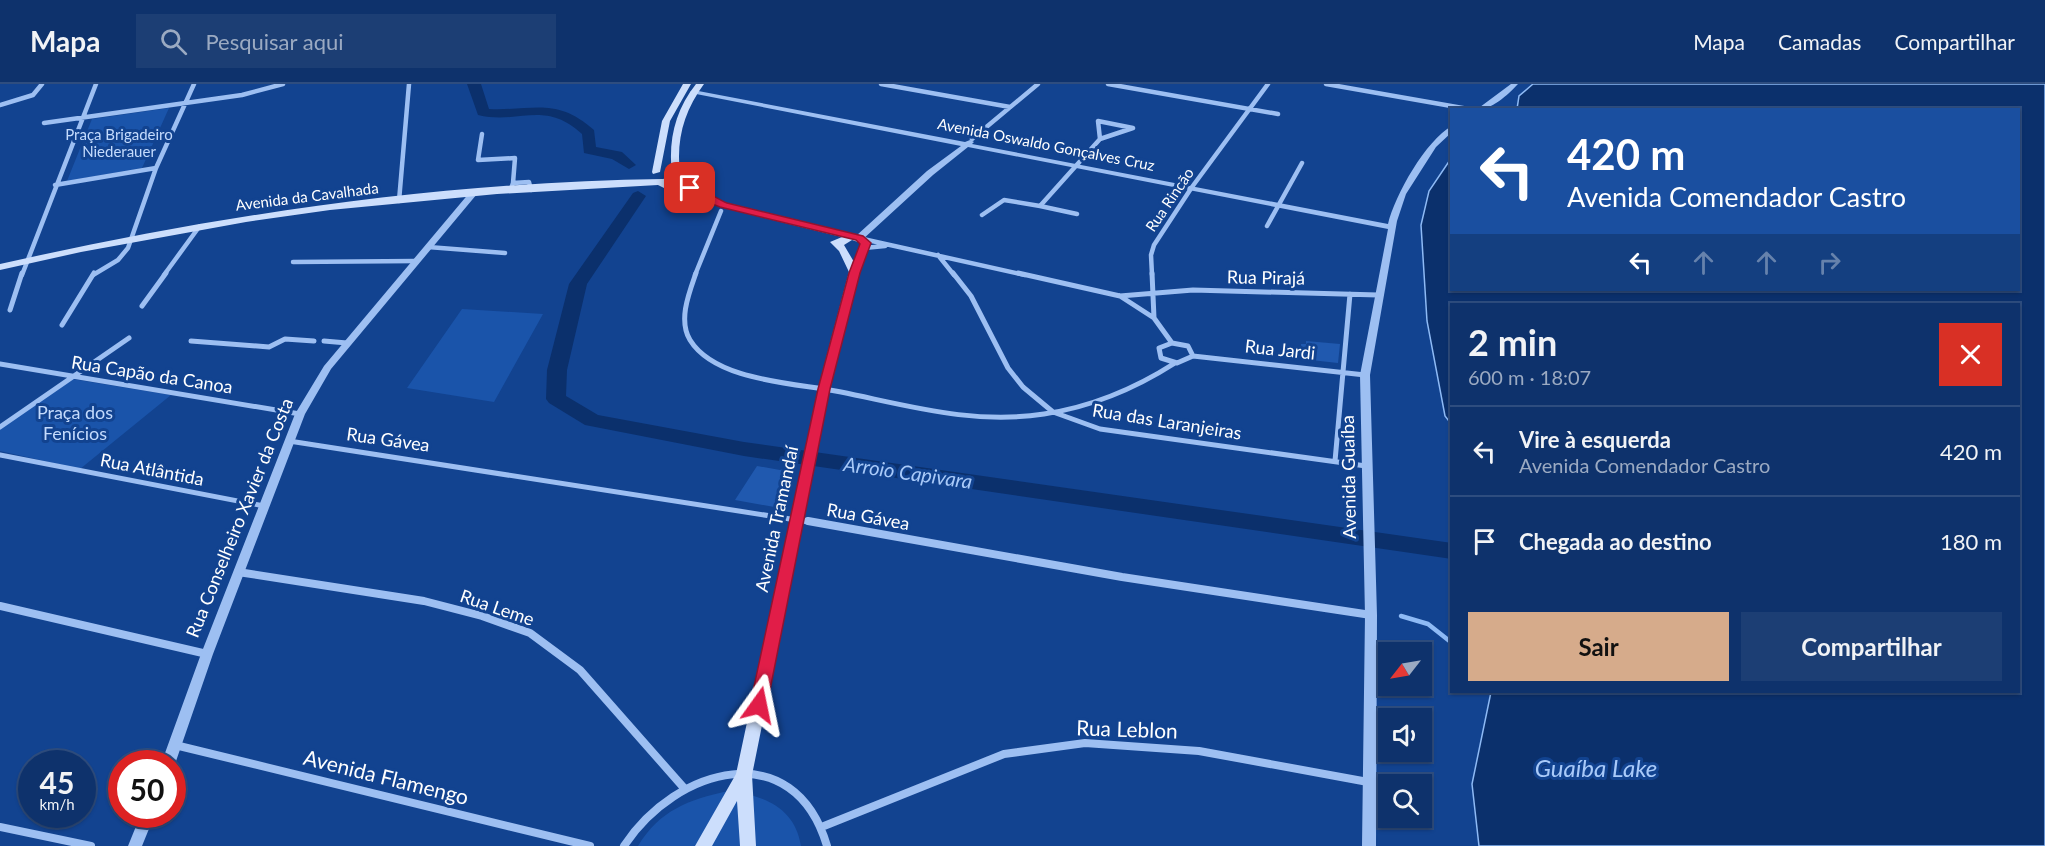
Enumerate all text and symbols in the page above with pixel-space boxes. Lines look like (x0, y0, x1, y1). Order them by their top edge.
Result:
search box (136, 14, 556, 68)
text: Mapa (30, 24, 100, 58)
icon: search (157, 25, 190, 58)
text: Pesquisar aqui (205, 28, 344, 55)
text: Mapa (1693, 29, 1745, 54)
text: Camadas (1778, 29, 1861, 54)
text: Compartilhar (1894, 29, 2015, 54)
street label: Avenida Oswaldo Gonçalves Cruz (936, 114, 1156, 174)
park label: Praça Brigadeiro Niederauer (65, 125, 173, 160)
text: 420 m (1567, 129, 1685, 179)
icon: left (1468, 132, 1546, 210)
pin (664, 162, 715, 213)
street label: Rua Rincão (1141, 164, 1197, 235)
icon: arrive (673, 171, 706, 204)
street label: Avenida da Cavalhada (234, 178, 379, 214)
text: Avenida Comendador Castro (1567, 180, 1906, 213)
icon: left (1624, 246, 1657, 279)
icon: ahead (1687, 246, 1720, 279)
icon: ahead (1750, 246, 1783, 279)
icon: right (1813, 246, 1846, 279)
street label: Rua Pirajá (1227, 265, 1305, 289)
text: 2 min (1468, 320, 1557, 364)
button: close (1939, 323, 2002, 386)
street label: Rua Jardi (1244, 334, 1316, 364)
street label: Rua Capão da Canoa (70, 350, 234, 398)
text: 600 m · 18:07 (1468, 365, 1591, 389)
street label: Rua Conselheiro Xavier da Costa (181, 395, 297, 640)
street label: Rua das Laranjeiras (1091, 398, 1244, 444)
park label: Praça dos Fenícios (37, 401, 113, 444)
street label: Avenida Guaíba (1336, 415, 1360, 539)
street label: Rua Gávea (345, 422, 431, 456)
text: Vire à esquerda (1519, 426, 1671, 453)
icon: left (1468, 435, 1501, 468)
text: 420 m (1940, 438, 2002, 465)
street label: Avenida Tramandaí (750, 443, 802, 594)
street label: Rua Atlântida (98, 448, 206, 490)
water label: Arroio Capivara (841, 451, 974, 493)
text: Avenida Comendador Castro (1519, 453, 1770, 477)
street label: Rua Gávea (825, 498, 911, 534)
icon: arrive (1468, 525, 1501, 558)
text: Chegada ao destino (1519, 528, 1712, 555)
text: 180 m (1940, 528, 2002, 555)
street label: Rua Leme (457, 584, 537, 630)
button: Sair (1468, 612, 1729, 681)
button: Compartilhar (1741, 612, 2002, 681)
north arrow (1378, 642, 1432, 696)
map controls (1378, 642, 1432, 828)
position arrow (727, 673, 791, 737)
button: sound (1378, 708, 1432, 762)
street label: Rua Leblon (1076, 714, 1178, 743)
street label: Avenida Flamengo (301, 744, 472, 809)
speed limit sign: 50 (108, 750, 186, 828)
water label: Guaíba Lake (1535, 753, 1657, 782)
text: 45 (40, 764, 74, 800)
button: search (1378, 774, 1432, 828)
text: km/h (39, 795, 75, 813)

